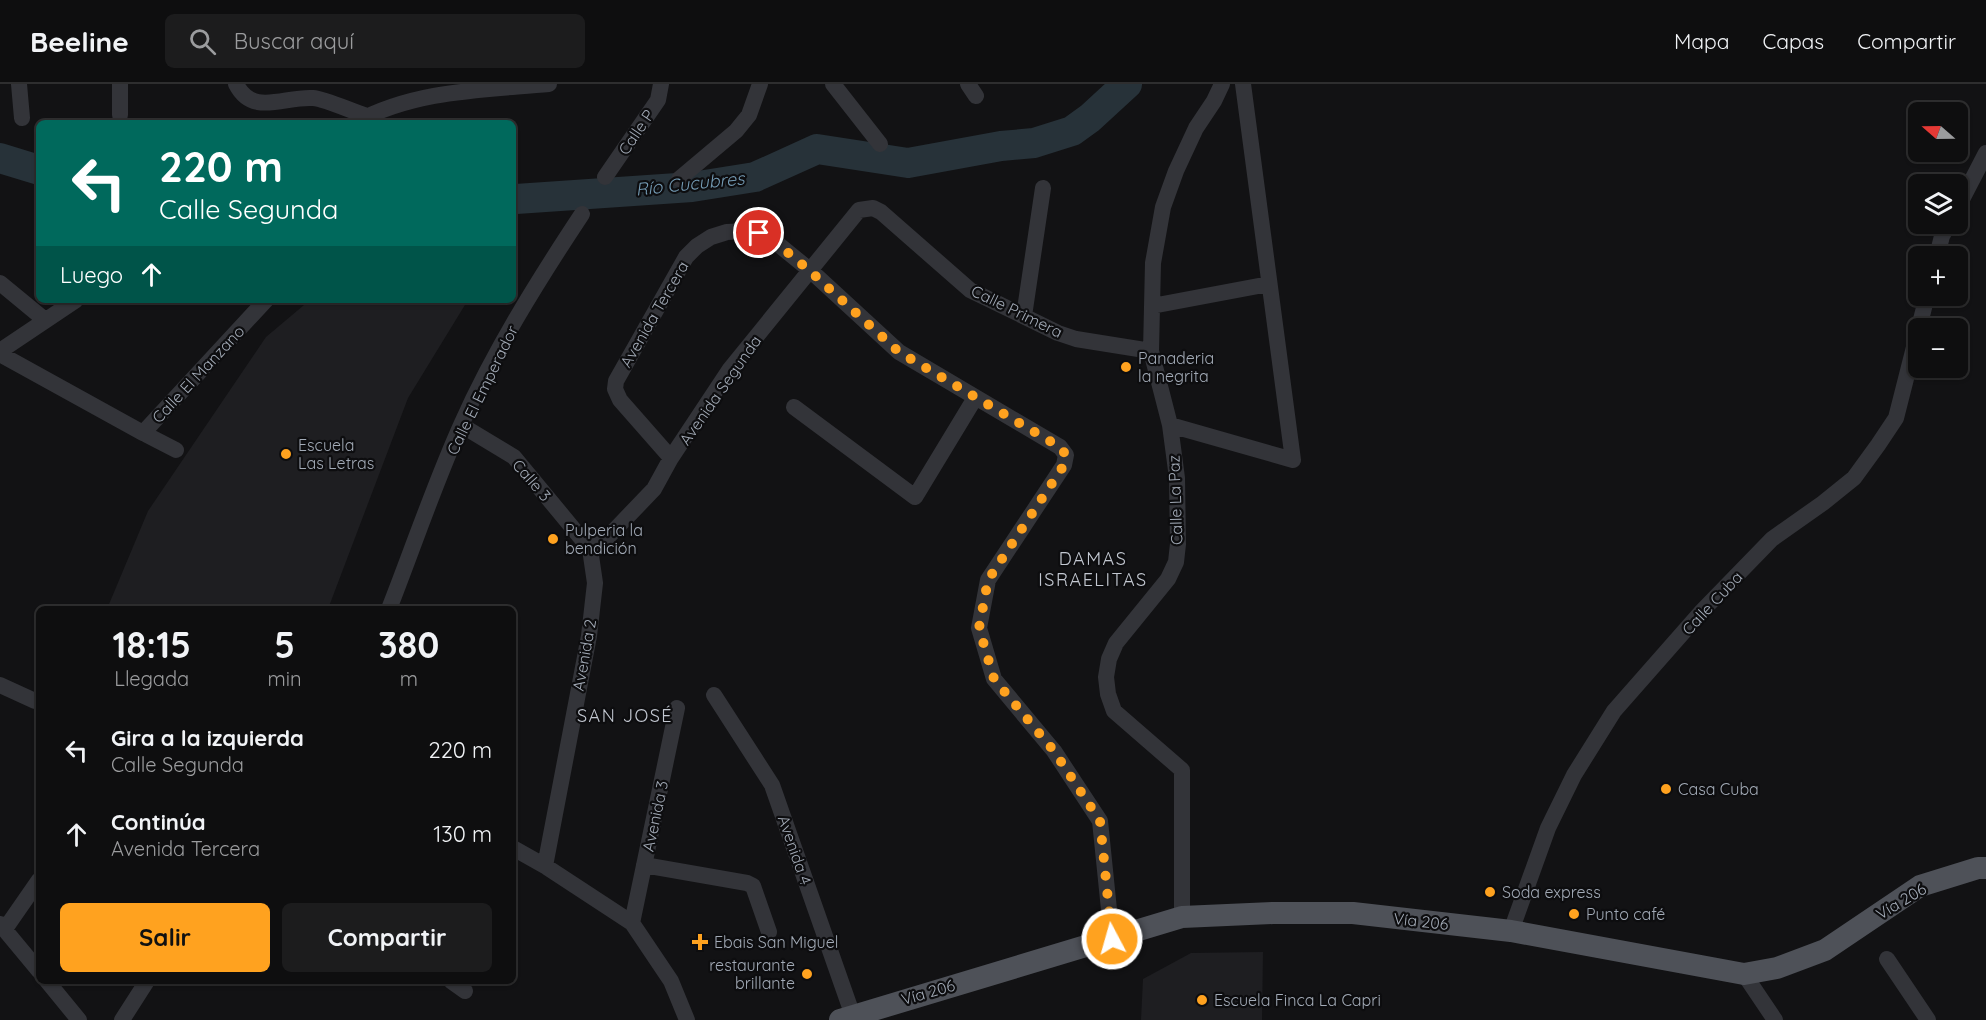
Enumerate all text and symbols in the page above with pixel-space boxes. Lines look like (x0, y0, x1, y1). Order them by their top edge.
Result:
search box (165, 14, 585, 68)
text: Beeline (30, 24, 129, 59)
icon: search (186, 25, 219, 58)
text: Buscar aquí (234, 27, 354, 55)
text: Mapa (1674, 28, 1729, 54)
text: Capas (1762, 28, 1824, 54)
text: Compartir (1857, 28, 1956, 54)
north arrow (1908, 102, 1968, 162)
map controls (1908, 102, 1968, 378)
street label: Calle P (614, 106, 658, 158)
text: 220 m (159, 140, 283, 193)
icon: left (60, 144, 138, 222)
water label: Río Cucubres (634, 166, 747, 201)
button: layers (1908, 174, 1968, 234)
text: Calle Segunda (159, 192, 338, 226)
pin (733, 207, 784, 258)
icon: arrive (742, 216, 775, 249)
button: + (1908, 246, 1968, 306)
street label: Avenida Tercera (615, 257, 693, 371)
icon: ahead (135, 258, 168, 291)
text: Luego (60, 261, 123, 289)
street label: Calle Primera (968, 280, 1066, 342)
button: − (1908, 318, 1968, 378)
street label: Calle El Manzano (148, 321, 248, 427)
street label: Calle El Emperador (442, 322, 522, 458)
street label: Avenida Segunda (675, 331, 765, 449)
place label: Panaderia la negrita (1138, 348, 1214, 386)
marker: Panaderia la negrita (1119, 360, 1133, 374)
place label: Escuela Las Letras (298, 435, 374, 473)
marker: Escuela Las Letras (279, 447, 293, 461)
street label: Calle 3 (508, 455, 556, 505)
street label: Calle La Paz (1163, 455, 1187, 545)
place label: Pulperia la bendición (565, 520, 643, 558)
marker: Pulperia la bendición (546, 532, 560, 546)
district label: DAMAS ISRAELITAS (1038, 547, 1148, 591)
street label: Calle Cuba (1678, 567, 1746, 639)
street label: Avenida 2 (568, 617, 600, 692)
text: 18:15 (113, 622, 191, 667)
text: 5 (274, 622, 295, 667)
text: 380 (378, 622, 439, 667)
text: Llegada (114, 666, 189, 691)
text: min (268, 666, 302, 691)
text: m (400, 666, 418, 691)
district label: SAN JOSÉ (577, 704, 673, 727)
text: Gira a la izquierda (111, 724, 304, 752)
icon: left (60, 734, 93, 767)
text: 220 m (428, 736, 492, 764)
text: Calle Segunda (111, 752, 244, 777)
street label: Avenida 3 (638, 779, 672, 853)
place label: Casa Cuba (1678, 779, 1759, 799)
marker: Casa Cuba (1659, 782, 1673, 796)
text: Continúa (111, 808, 206, 836)
street label: Avenida 4 (774, 813, 816, 887)
icon: ahead (60, 818, 93, 851)
text: 130 m (433, 820, 492, 848)
text: Avenida Tercera (111, 836, 260, 861)
street label: Vía 206 (1872, 878, 1930, 924)
place label: Soda express (1502, 882, 1601, 902)
marker: Soda express (1483, 885, 1497, 899)
button: Salir (60, 903, 270, 972)
button: Compartir (282, 903, 492, 972)
place label: Punto café (1586, 904, 1665, 924)
position arrow (1080, 907, 1144, 971)
marker: Punto café (1567, 907, 1581, 921)
street label: Vía 206 (1393, 908, 1450, 934)
place label: Ebais San Miguel (714, 932, 838, 952)
marker: Ebais San Miguel (691, 933, 709, 951)
place label: restaurante brillante (709, 955, 795, 993)
marker: restaurante brillante (800, 967, 814, 981)
street label: Vía 206 (899, 975, 958, 1009)
place label: Escuela Finca La Capri (1214, 990, 1381, 1010)
marker: Escuela Finca La Capri (1195, 993, 1209, 1007)

